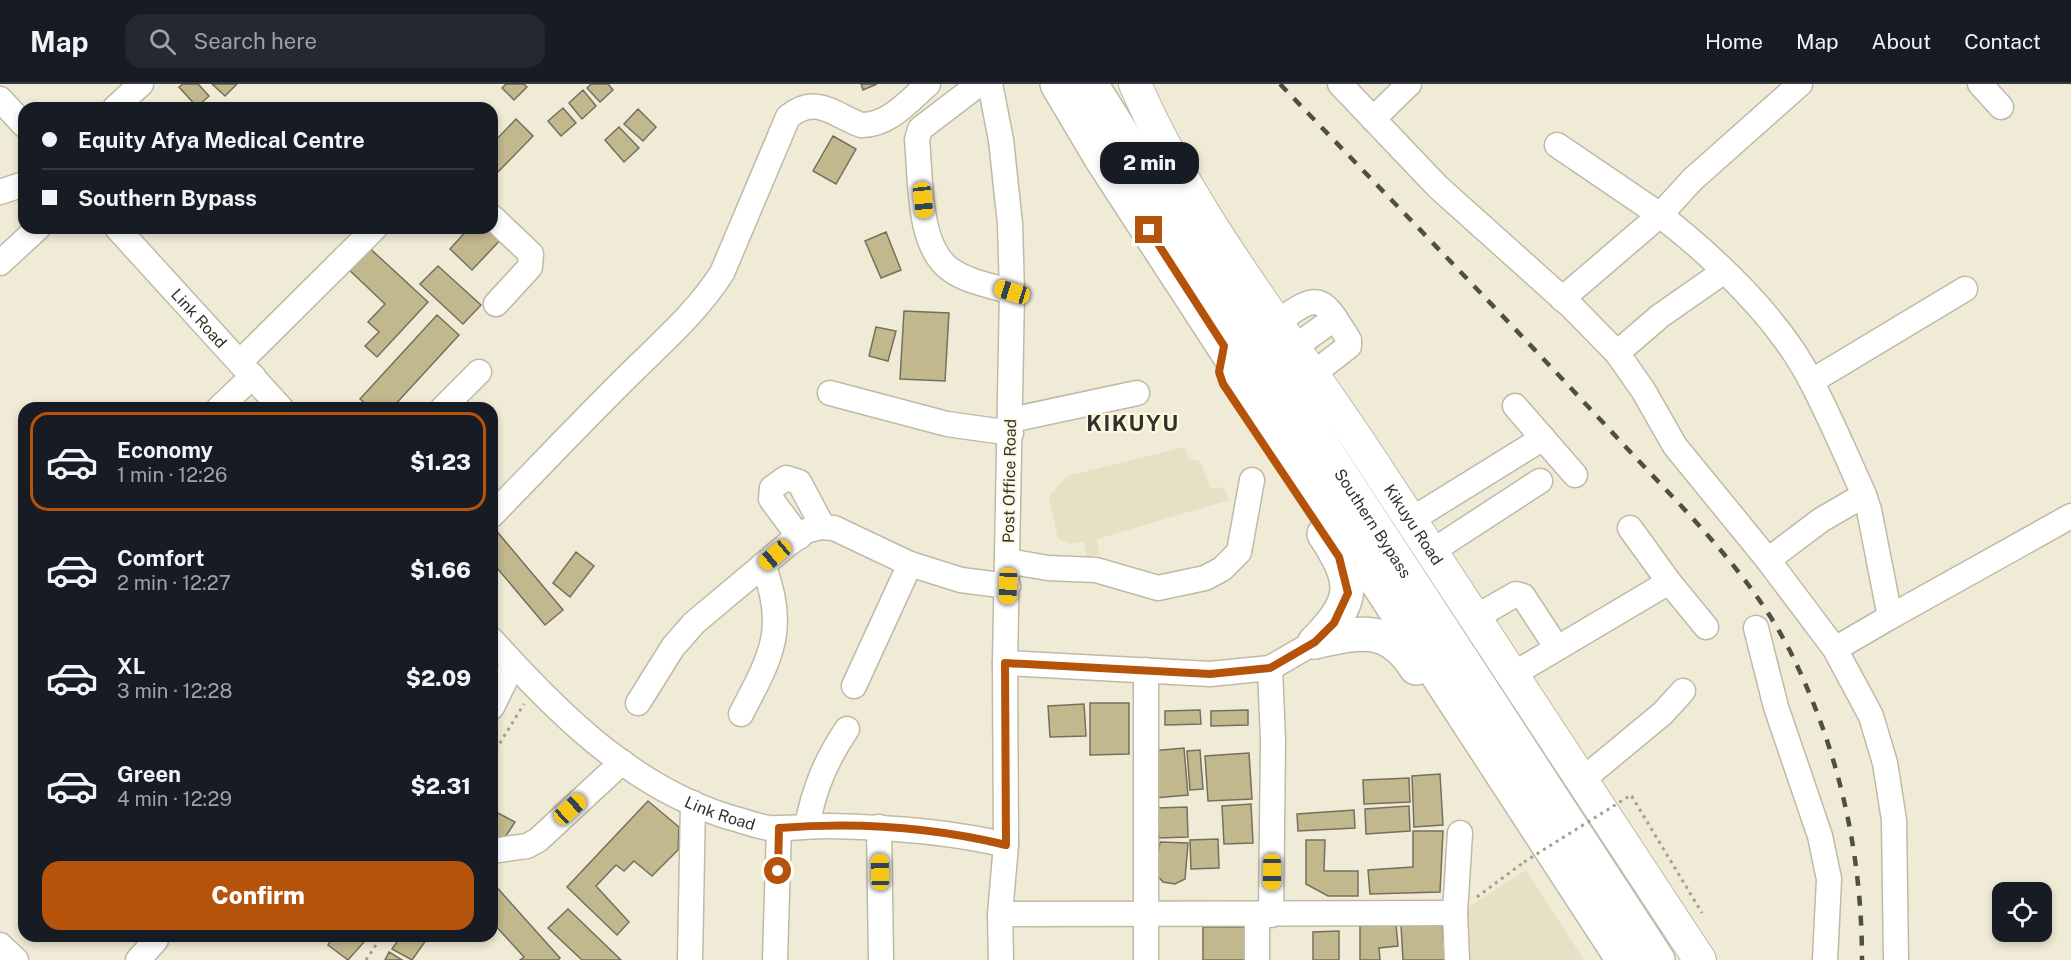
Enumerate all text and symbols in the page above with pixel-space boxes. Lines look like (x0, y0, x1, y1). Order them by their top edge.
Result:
search box (125, 14, 545, 68)
text: Map (30, 25, 89, 58)
icon: search (146, 25, 179, 58)
text: Search here (194, 28, 317, 54)
text: Home (1705, 29, 1763, 54)
text: Map (1796, 29, 1839, 54)
text: About (1872, 29, 1931, 54)
text: Contact (1964, 29, 2041, 54)
text: Equity Afya Medical Centre (78, 127, 365, 153)
callout: 2 min (1100, 143, 1198, 185)
text: 2 min (1123, 151, 1176, 175)
car (912, 181, 934, 219)
text: Southern Bypass (78, 185, 257, 211)
route end (1135, 216, 1162, 243)
car (992, 278, 1032, 306)
street label: Link Road (167, 285, 231, 352)
district label: KIKUYU (1086, 410, 1180, 436)
street label: Post Office Road (999, 419, 1020, 543)
icon: car (45, 435, 99, 489)
text: Economy (117, 437, 213, 463)
text: $1.23 (410, 449, 471, 475)
text: 1 min · 12:26 (117, 463, 227, 487)
street label: Southern Bypass (1330, 465, 1415, 582)
street label: Kikuyu Road (1380, 481, 1447, 569)
car (755, 537, 795, 573)
icon: car (45, 543, 99, 597)
text: Comfort (117, 545, 204, 571)
text: $1.66 (410, 557, 471, 583)
car (998, 568, 1018, 604)
text: 2 min · 12:27 (117, 571, 231, 595)
icon: car (45, 651, 99, 705)
text: XL (117, 653, 145, 679)
text: $2.09 (406, 665, 471, 691)
text: 3 min · 12:28 (117, 679, 232, 703)
icon: car (45, 759, 99, 813)
text: Green (117, 761, 181, 787)
text: $2.31 (410, 773, 471, 799)
text: 4 min · 12:29 (117, 787, 232, 811)
car (551, 790, 589, 828)
street label: Link Road (682, 792, 757, 834)
car (871, 854, 889, 890)
car (1263, 854, 1281, 890)
route start (764, 857, 791, 884)
button: Confirm (42, 861, 474, 930)
map controls (1992, 882, 2052, 942)
button: locate (1992, 882, 2052, 942)

